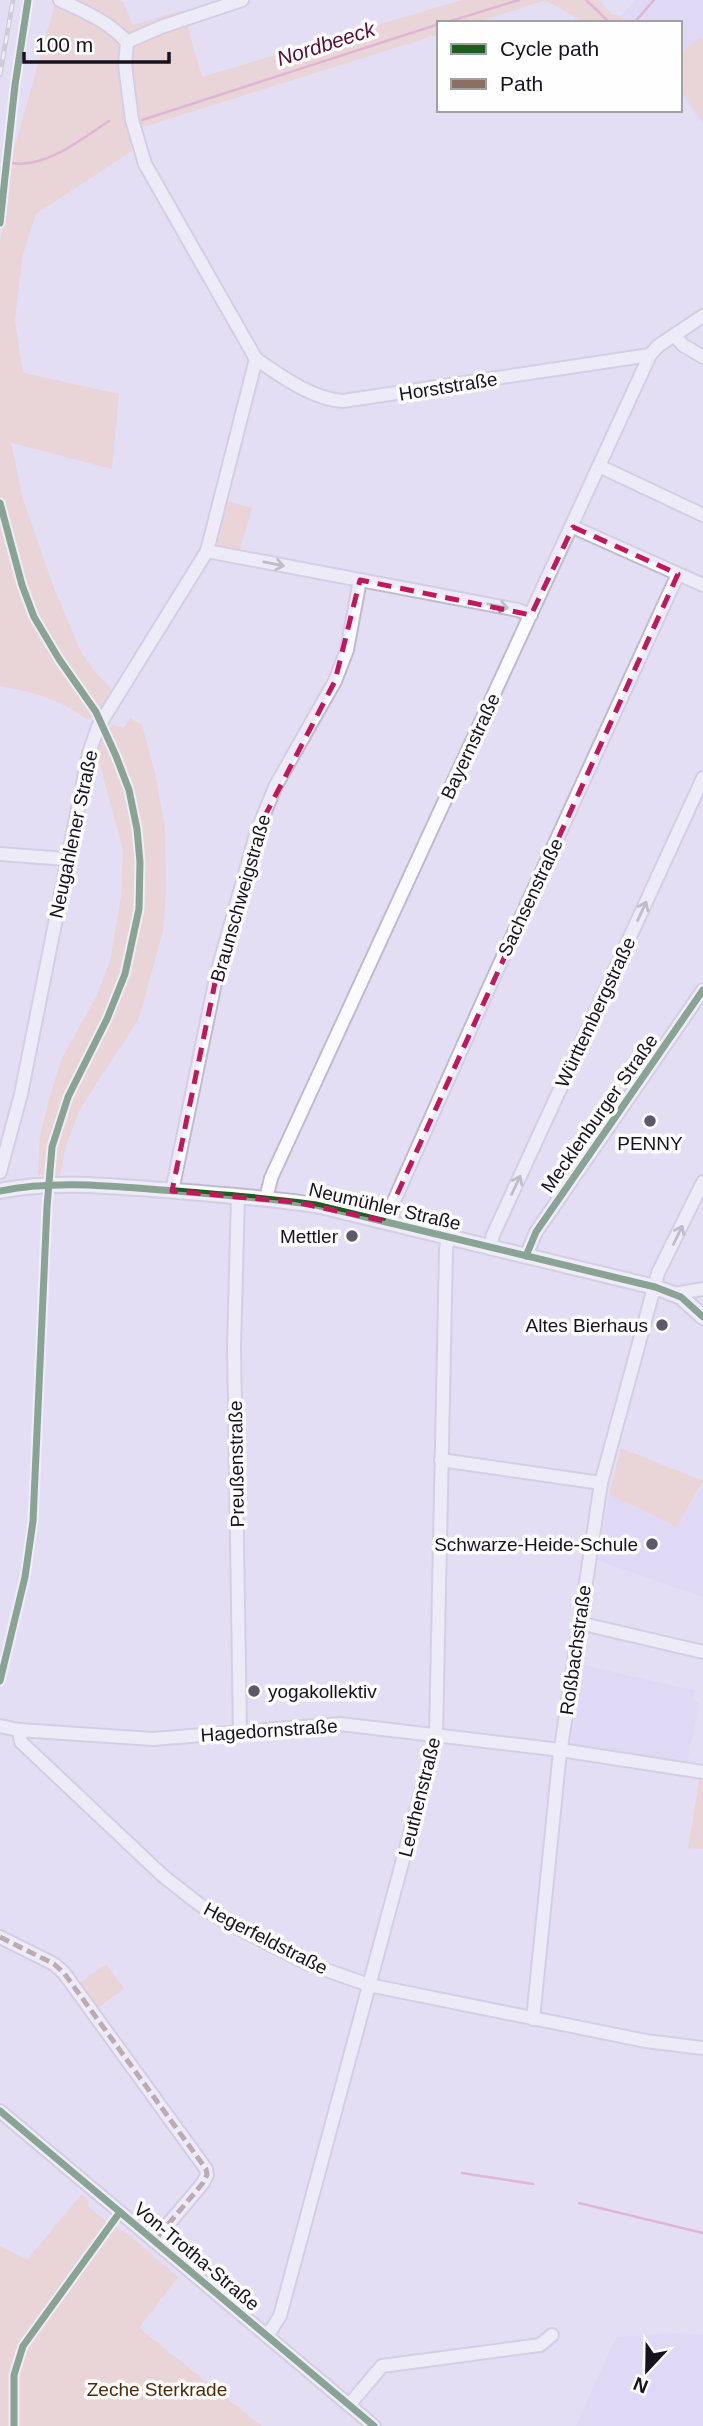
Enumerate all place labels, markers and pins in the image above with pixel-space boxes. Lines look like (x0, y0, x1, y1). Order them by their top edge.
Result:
marker: PENNY (642, 1113, 658, 1129)
place label: PENNY (617, 1133, 683, 1154)
place label: Mettler (280, 1226, 339, 1247)
marker: Mettler (344, 1228, 360, 1244)
place label: Altes Bierhaus (525, 1315, 648, 1336)
marker: Altes Bierhaus (654, 1317, 670, 1333)
place label: Schwarze-Heide-Schule (434, 1534, 638, 1555)
marker: Schwarze-Heide-Schule (644, 1536, 660, 1552)
place label: yogakollektiv (268, 1681, 377, 1702)
marker: yogakollektiv (246, 1683, 262, 1699)

